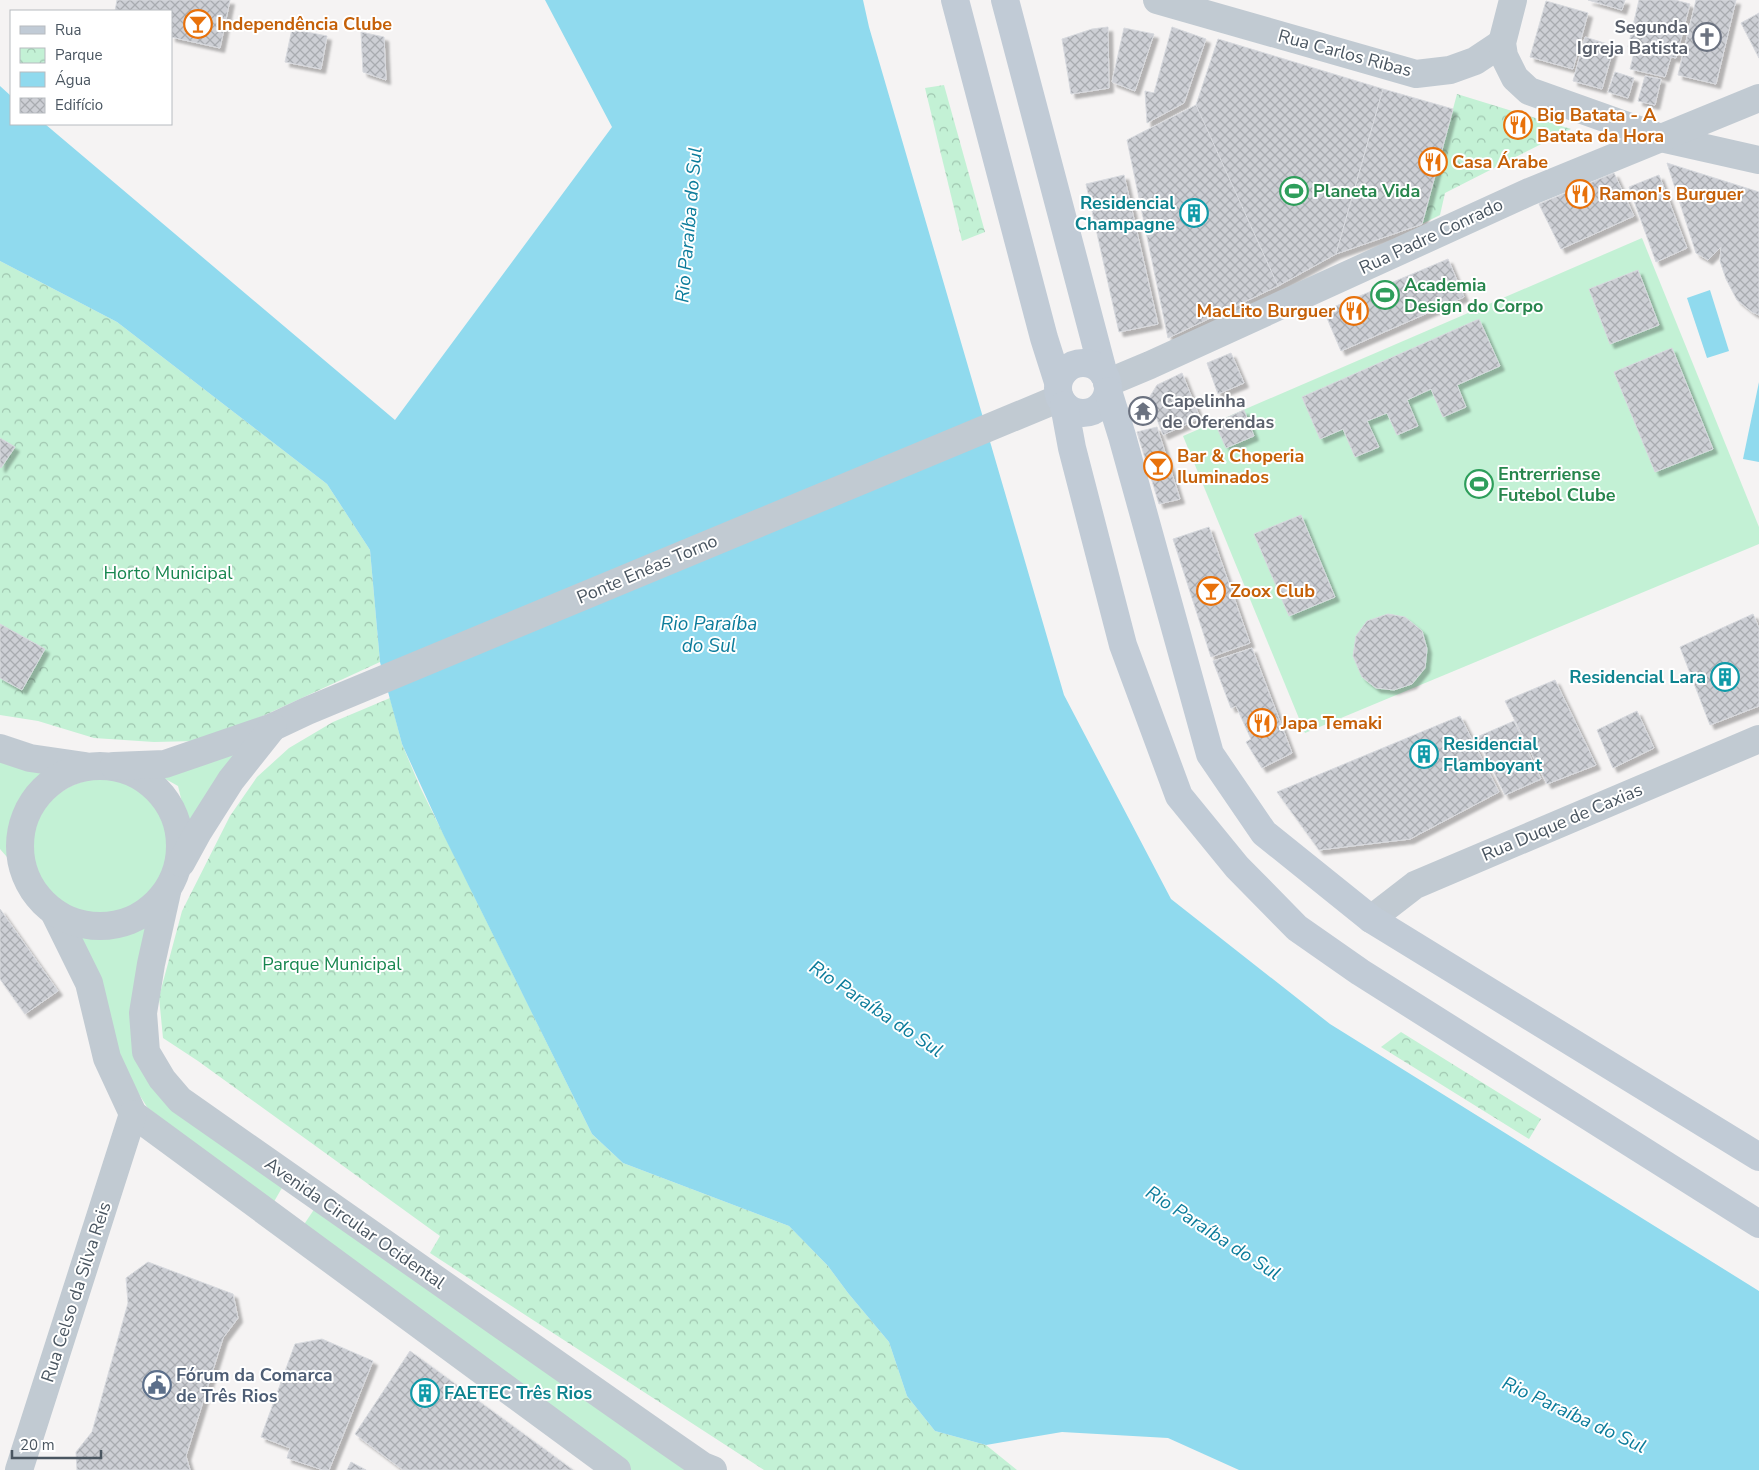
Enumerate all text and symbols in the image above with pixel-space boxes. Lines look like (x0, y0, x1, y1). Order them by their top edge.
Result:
bar icon: Independência Clube (183, 9, 213, 39)
legend (10, 10, 172, 125)
place label: Independência Clube (217, 12, 392, 36)
place label: Segunda Igreja Batista (1577, 15, 1688, 60)
text: Rua (55, 20, 81, 40)
church icon: Segunda Igreja Batista (1692, 22, 1722, 52)
street label: Rua Carlos Ribas (1275, 24, 1415, 82)
text: Parque (55, 45, 103, 65)
text: Água (55, 70, 91, 90)
text: Edifício (55, 95, 103, 115)
place label: Big Batata - A Batata da Hora (1537, 103, 1664, 148)
restaurant icon: Big Batata - A Batata da Hora (1503, 110, 1533, 140)
water label: Rio Paraíba do Sul (669, 146, 709, 304)
restaurant icon: Casa Árabe (1418, 147, 1448, 177)
place label: Casa Árabe (1452, 150, 1548, 174)
sports icon: Planeta Vida (1279, 176, 1309, 206)
place label: Planeta Vida (1313, 179, 1420, 203)
restaurant icon: Ramon's Burguer (1565, 179, 1595, 209)
place label: Ramon's Burguer (1599, 182, 1744, 206)
place label: Residencial Champagne (1075, 191, 1175, 236)
street label: Rua Padre Conrado (1355, 192, 1507, 280)
building icon: Residencial Champagne (1179, 198, 1209, 228)
place label: Academia Design do Corpo (1404, 273, 1543, 318)
sports icon: Academia Design do Corpo (1370, 280, 1400, 310)
restaurant icon: MacLito Burguer (1339, 296, 1369, 326)
place label: MacLito Burguer (1196, 299, 1335, 323)
place label: Capelinha de Oferendas (1162, 389, 1274, 434)
temple icon: Capelinha de Oferendas (1128, 396, 1158, 426)
place label: Bar & Choperia Iluminados (1177, 444, 1304, 489)
bar icon: Bar & Choperia Iluminados (1143, 451, 1173, 481)
place label: Entrerriense Futebol Clube (1498, 462, 1616, 507)
sports icon: Entrerriense Futebol Clube (1464, 469, 1494, 499)
street label: Ponte Enéas Torno (573, 528, 721, 610)
park label: Horto Municipal (103, 561, 233, 585)
bar icon: Zoox Club (1196, 576, 1226, 606)
place label: Zoox Club (1230, 579, 1315, 603)
water label: Rio Paraíba do Sul (661, 611, 757, 659)
building icon: Residencial Lara (1710, 662, 1740, 692)
place label: Residencial Lara (1569, 665, 1706, 689)
restaurant icon: Japa Temaki (1247, 708, 1277, 738)
place label: Japa Temaki (1280, 711, 1382, 735)
place label: Residencial Flamboyant (1443, 732, 1542, 777)
building icon: Residencial Flamboyant (1409, 739, 1439, 769)
street label: Rua Duque de Caxias (1478, 777, 1646, 867)
park label: Parque Municipal (262, 952, 402, 976)
water label: Rio Paraíba do Sul (804, 955, 948, 1063)
street label: Avenida Circular Ocidental (260, 1151, 451, 1295)
water label: Rio Paraíba do Sul (1140, 1180, 1286, 1286)
street label: Rua Celso da Silva Reis (35, 1199, 117, 1385)
place label: Fórum da Comarca de Três Rios (176, 1363, 333, 1408)
public building icon: Fórum da Comarca de Três Rios (142, 1370, 172, 1400)
water label: Rio Paraíba do Sul (1498, 1370, 1650, 1460)
building icon: FAETEC Três Rios (410, 1378, 440, 1408)
place label: FAETEC Três Rios (444, 1381, 593, 1405)
scale bar (12, 1428, 101, 1460)
text: 20 m (20, 1435, 55, 1455)

